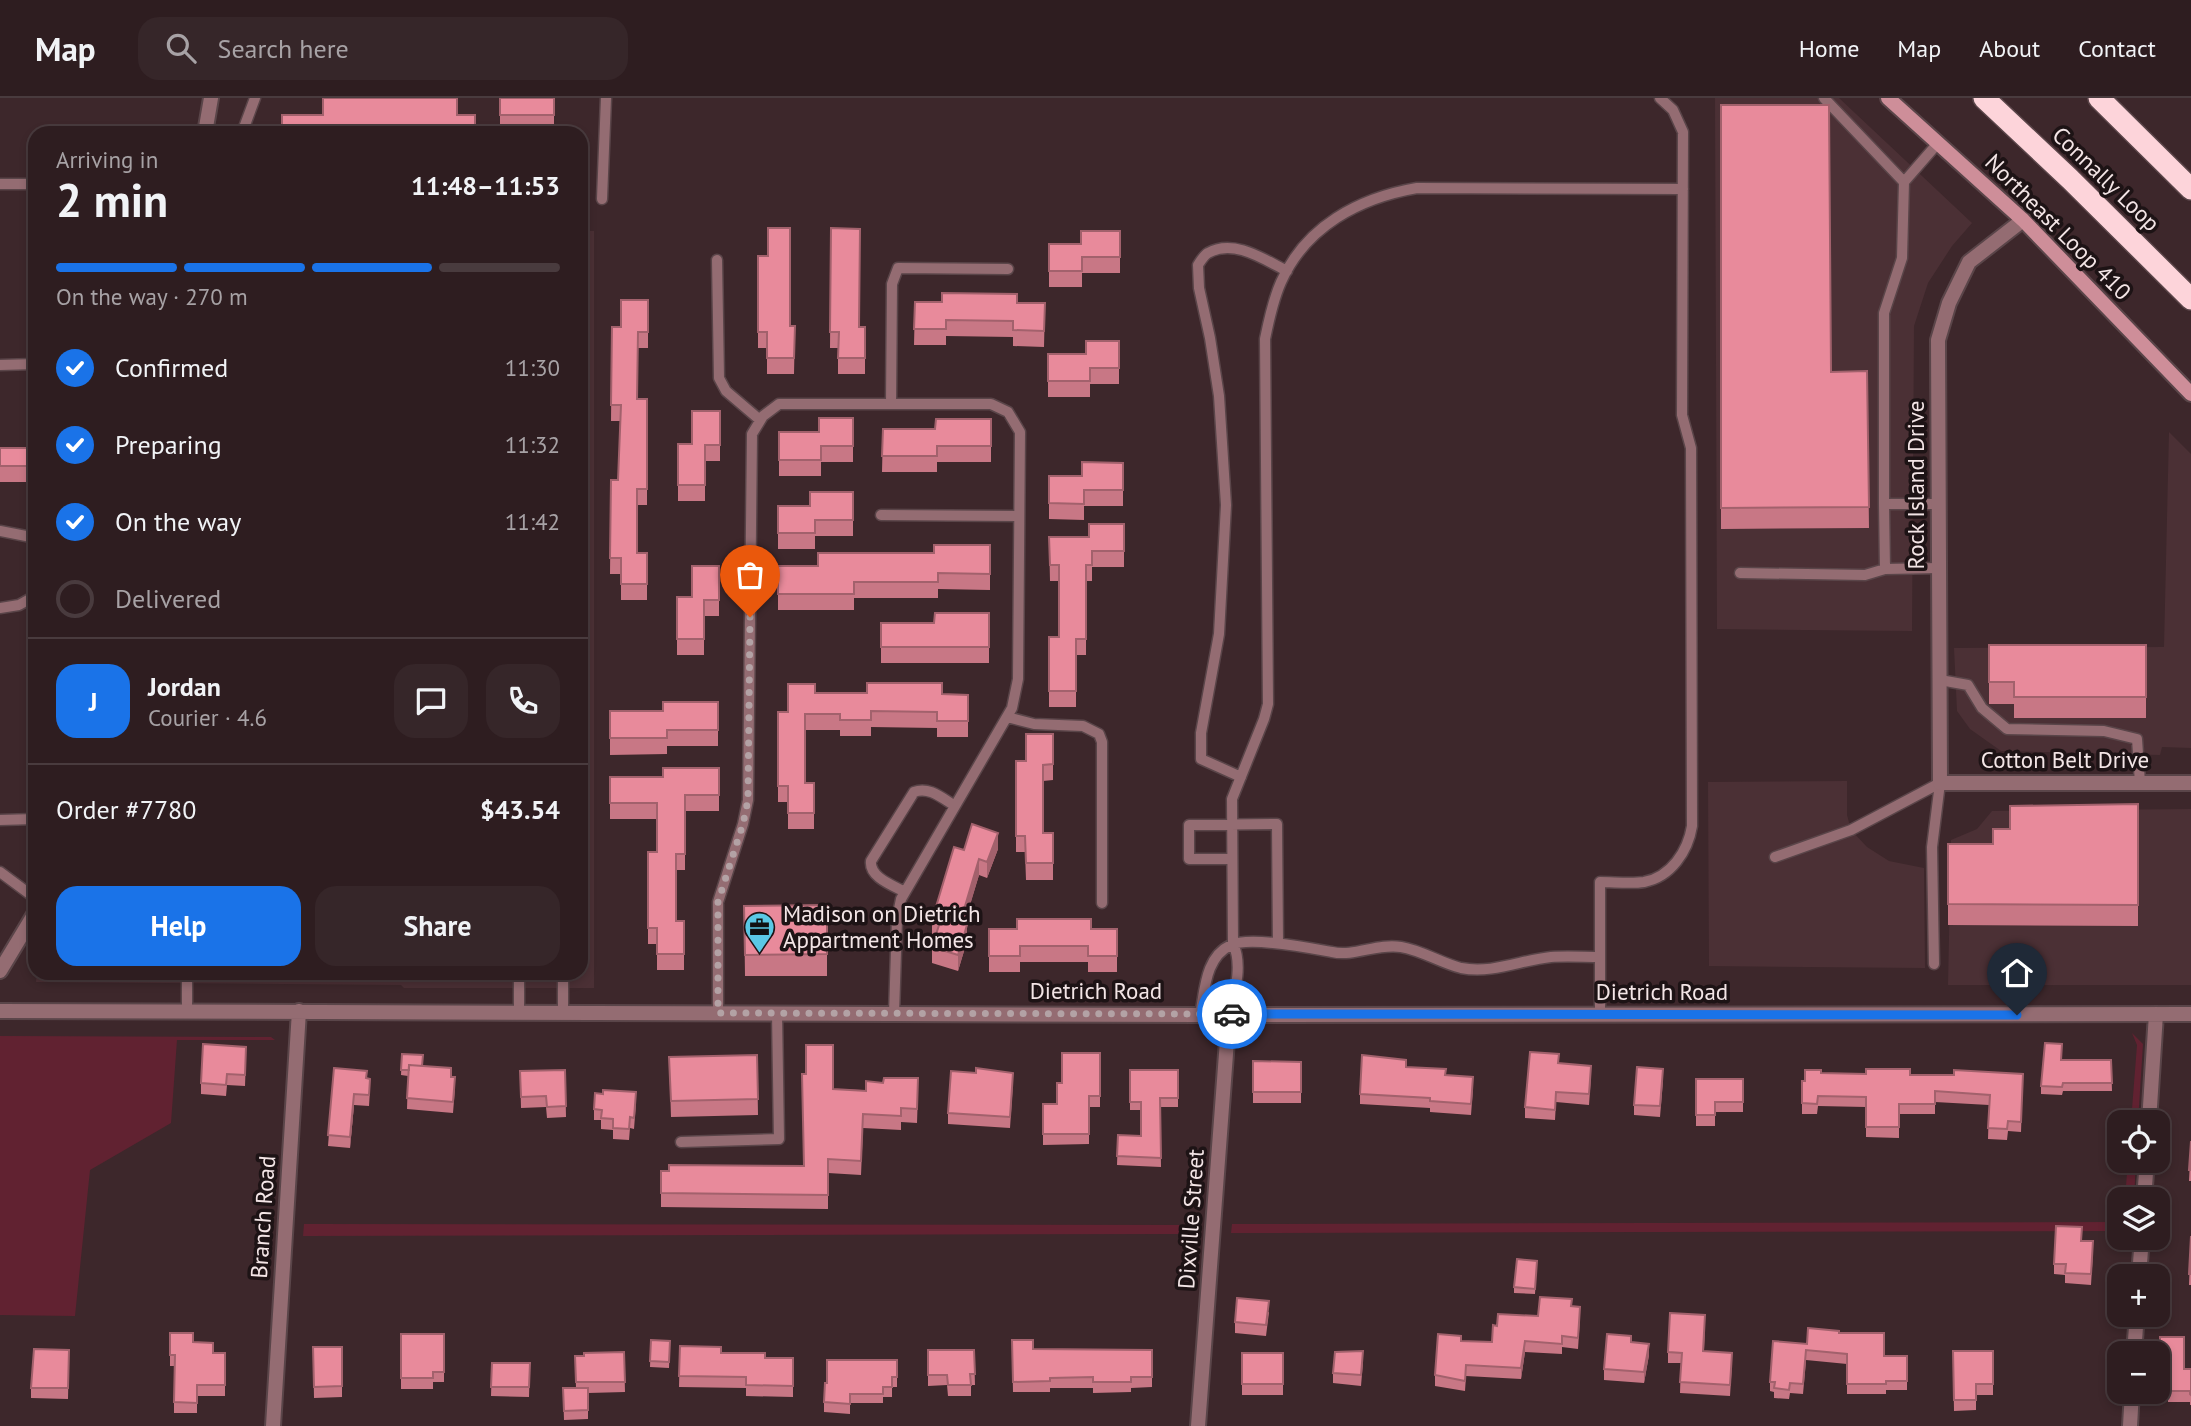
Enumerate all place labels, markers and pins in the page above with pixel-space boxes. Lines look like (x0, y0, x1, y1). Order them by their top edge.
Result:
pin (720, 545, 780, 617)
place label: Madison on Dietrich Appartment Homes (783, 899, 981, 954)
office icon: Madison on Dietrich Appartment Homes (743, 910, 777, 954)
pin (1987, 943, 2047, 1015)

